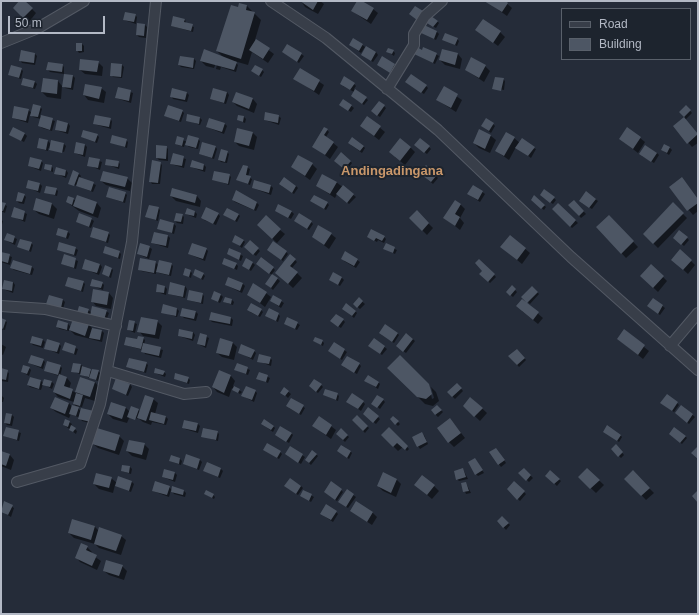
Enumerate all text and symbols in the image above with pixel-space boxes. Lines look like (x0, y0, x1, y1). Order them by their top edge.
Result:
scale bar (10, 8, 107, 34)
legend (561, 8, 691, 60)
text: 50 m (15, 16, 42, 30)
text: Road (599, 17, 628, 31)
text: Building (599, 37, 642, 51)
district label: Andingadingana (341, 163, 443, 179)

